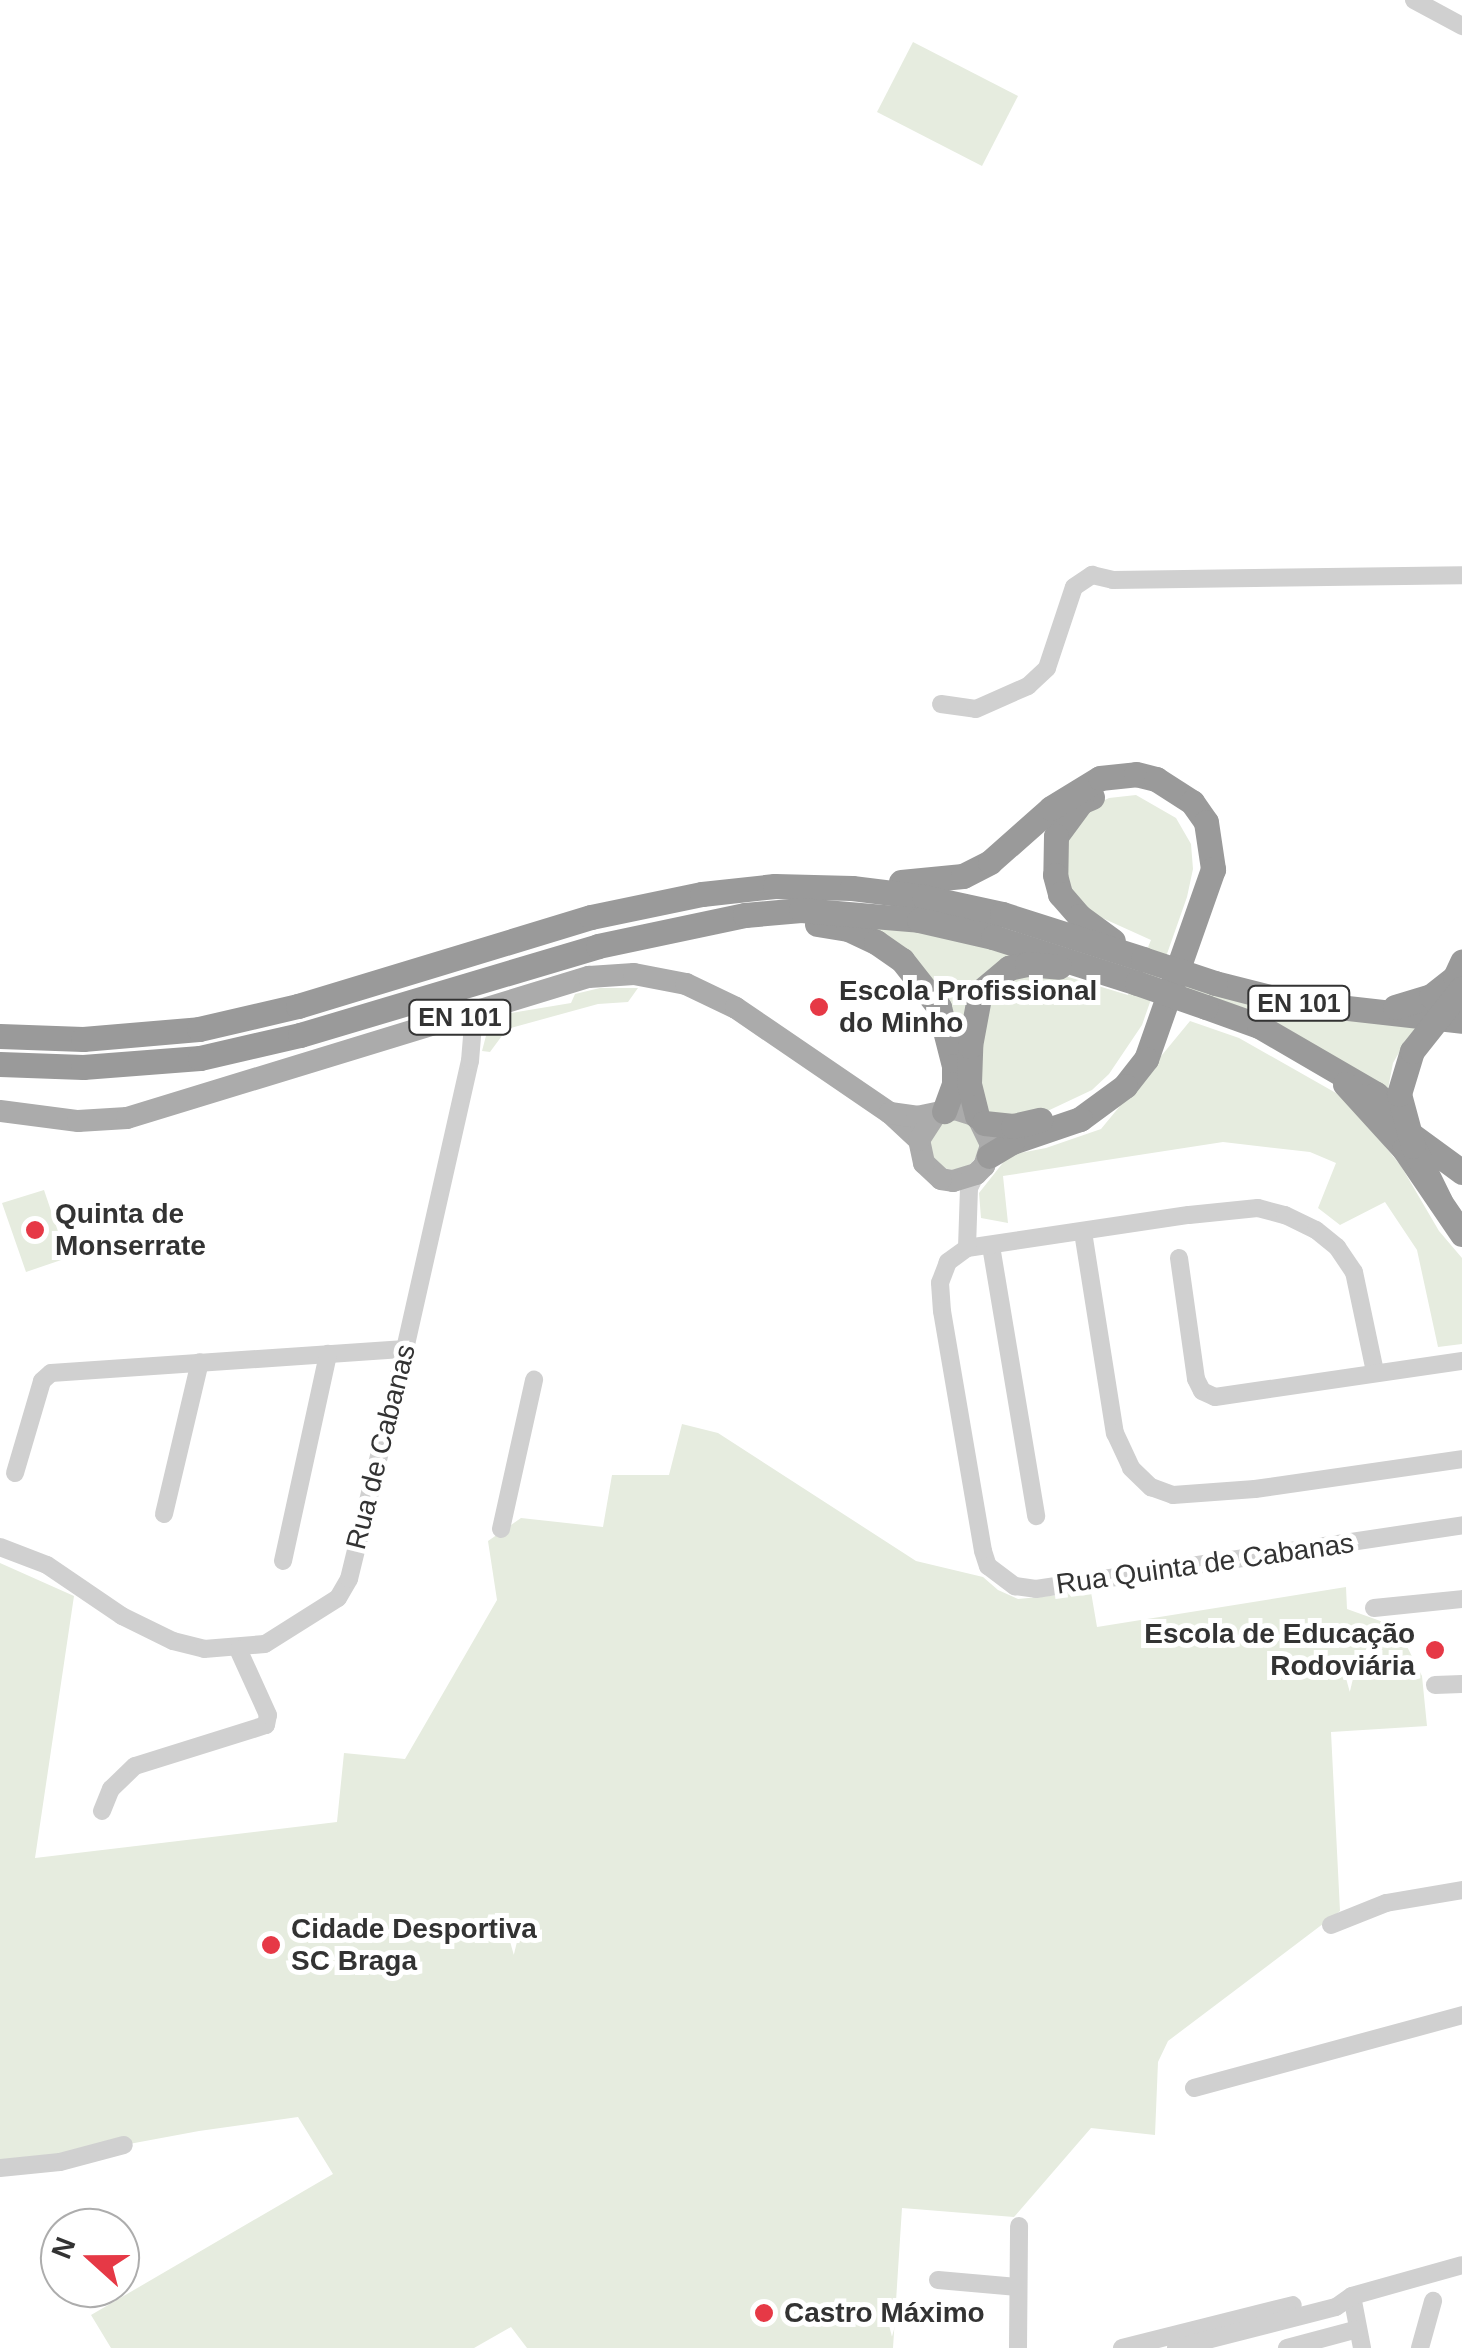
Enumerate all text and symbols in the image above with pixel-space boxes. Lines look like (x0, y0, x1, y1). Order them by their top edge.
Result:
place label: Escola Profissional do Minho (839, 974, 1097, 1040)
road number: EN 101 (1246, 983, 1352, 1023)
marker: Escola Profissional do Minho (808, 996, 830, 1018)
road number: EN 101 (408, 997, 512, 1037)
place label: Quinta de Monserrate (55, 1197, 206, 1263)
marker: Quinta de Monserrate (24, 1219, 46, 1241)
street label: Rua de Cabanas (339, 1341, 423, 1553)
street label: Rua Quinta de Cabanas (1054, 1526, 1356, 1602)
place label: Escola de Educação Rodoviária (1144, 1617, 1415, 1683)
marker: Escola de Educação Rodoviária (1424, 1639, 1446, 1661)
place label: Cidade Desportiva SC Braga (291, 1912, 537, 1978)
marker: Cidade Desportiva SC Braga (260, 1934, 282, 1956)
north arrow (40, 2208, 140, 2308)
text: N (45, 2233, 81, 2263)
place label: Castro Máximo (784, 2296, 985, 2330)
marker: Castro Máximo (753, 2302, 775, 2324)

